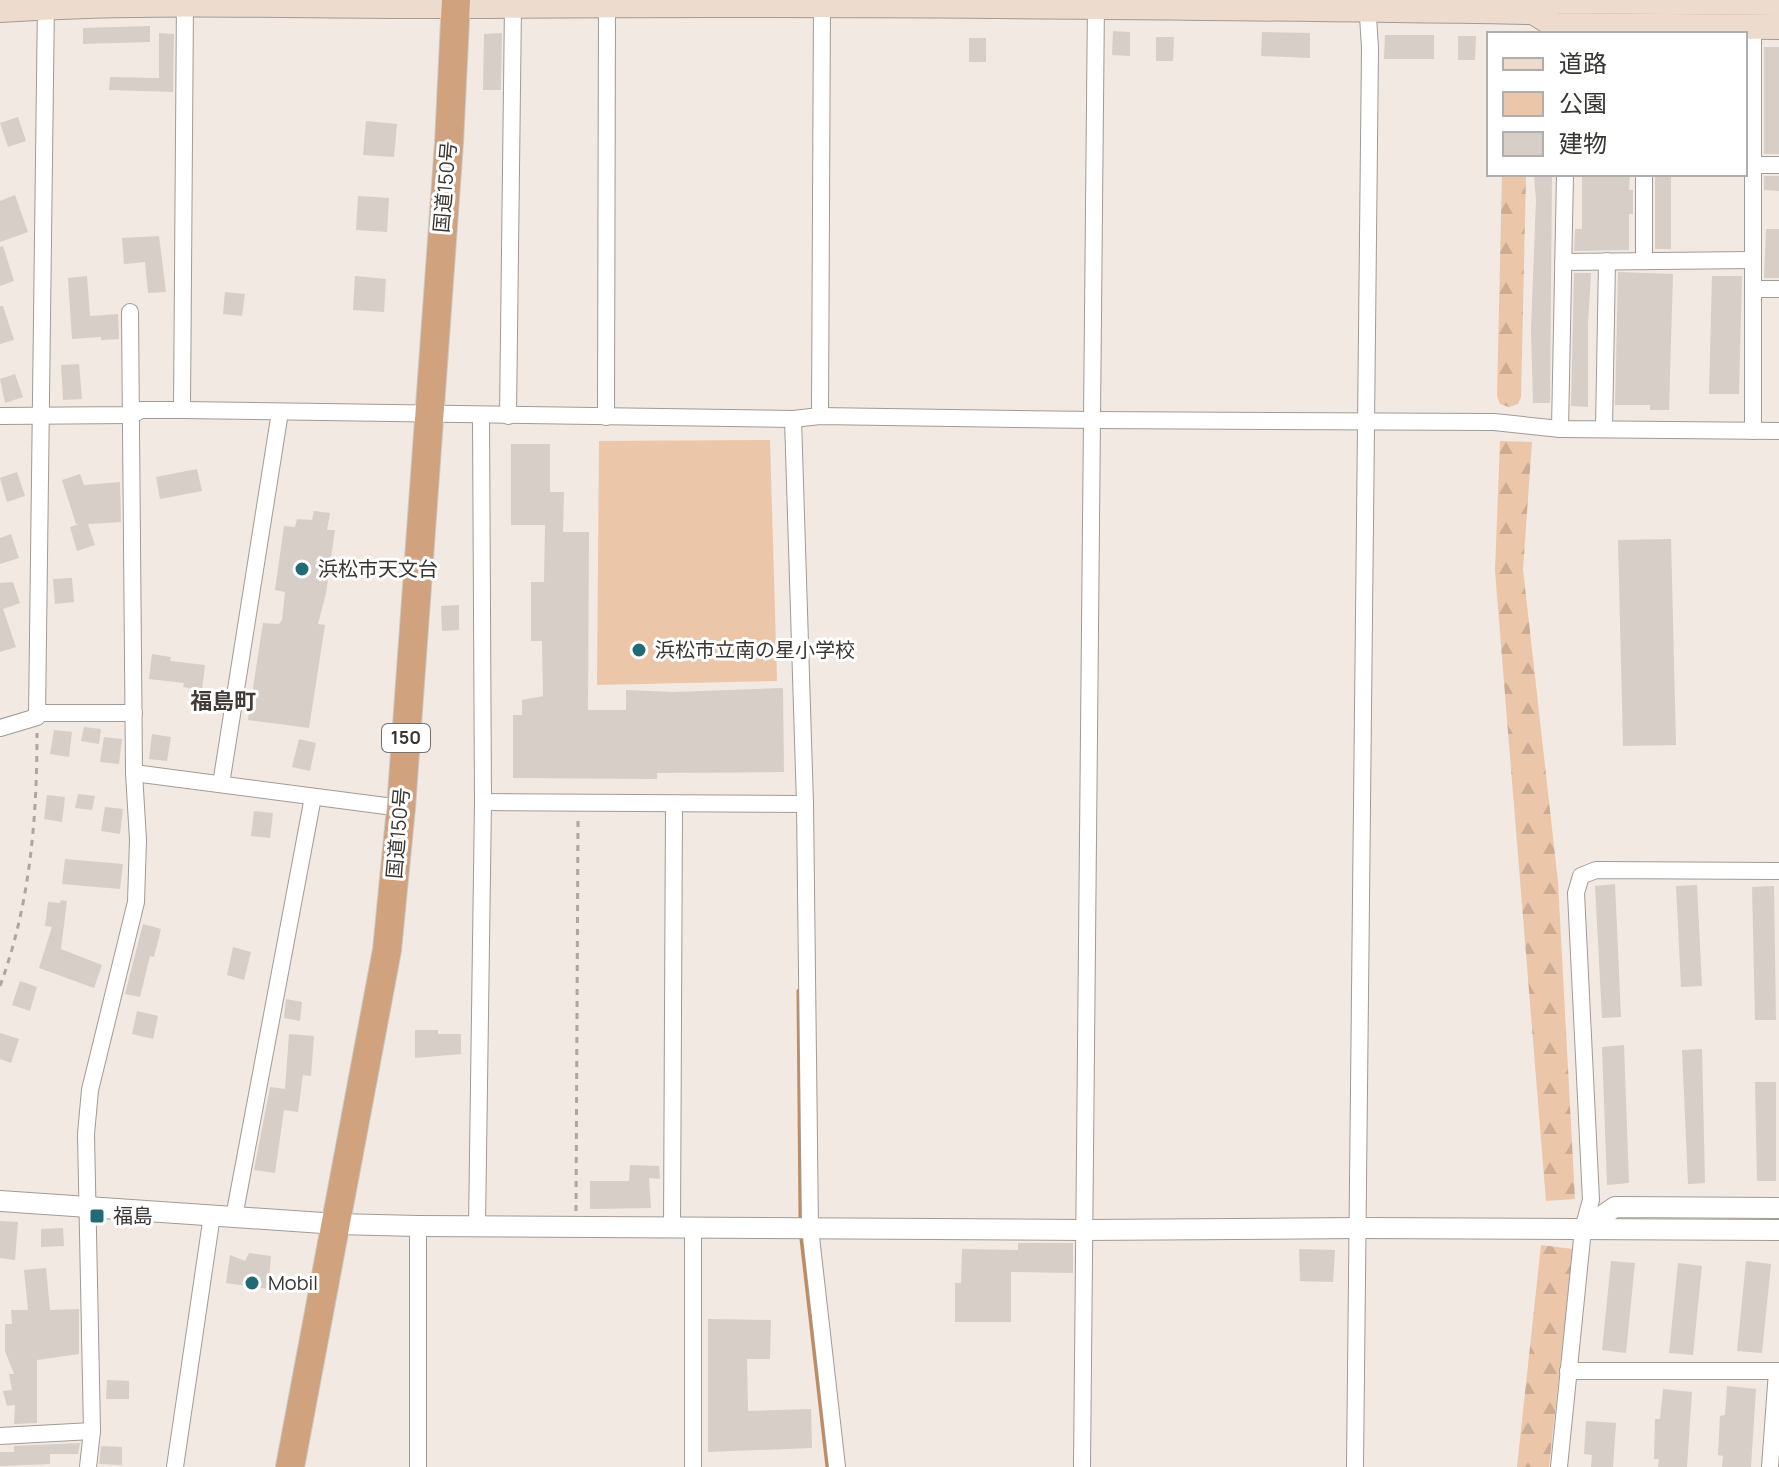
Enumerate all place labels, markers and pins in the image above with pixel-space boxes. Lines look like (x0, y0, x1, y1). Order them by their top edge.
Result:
place label: 浜松市天文台 (318, 555, 438, 582)
marker: 浜松市天文台 (293, 560, 311, 578)
place label: 浜松市立南の星小学校 (655, 636, 855, 663)
marker: 浜松市立南の星小学校 (630, 641, 648, 659)
place label: 福島 (113, 1202, 153, 1229)
marker: 福島 (88, 1207, 106, 1225)
place label: Mobil (268, 1269, 318, 1296)
marker: Mobil (243, 1274, 261, 1292)

